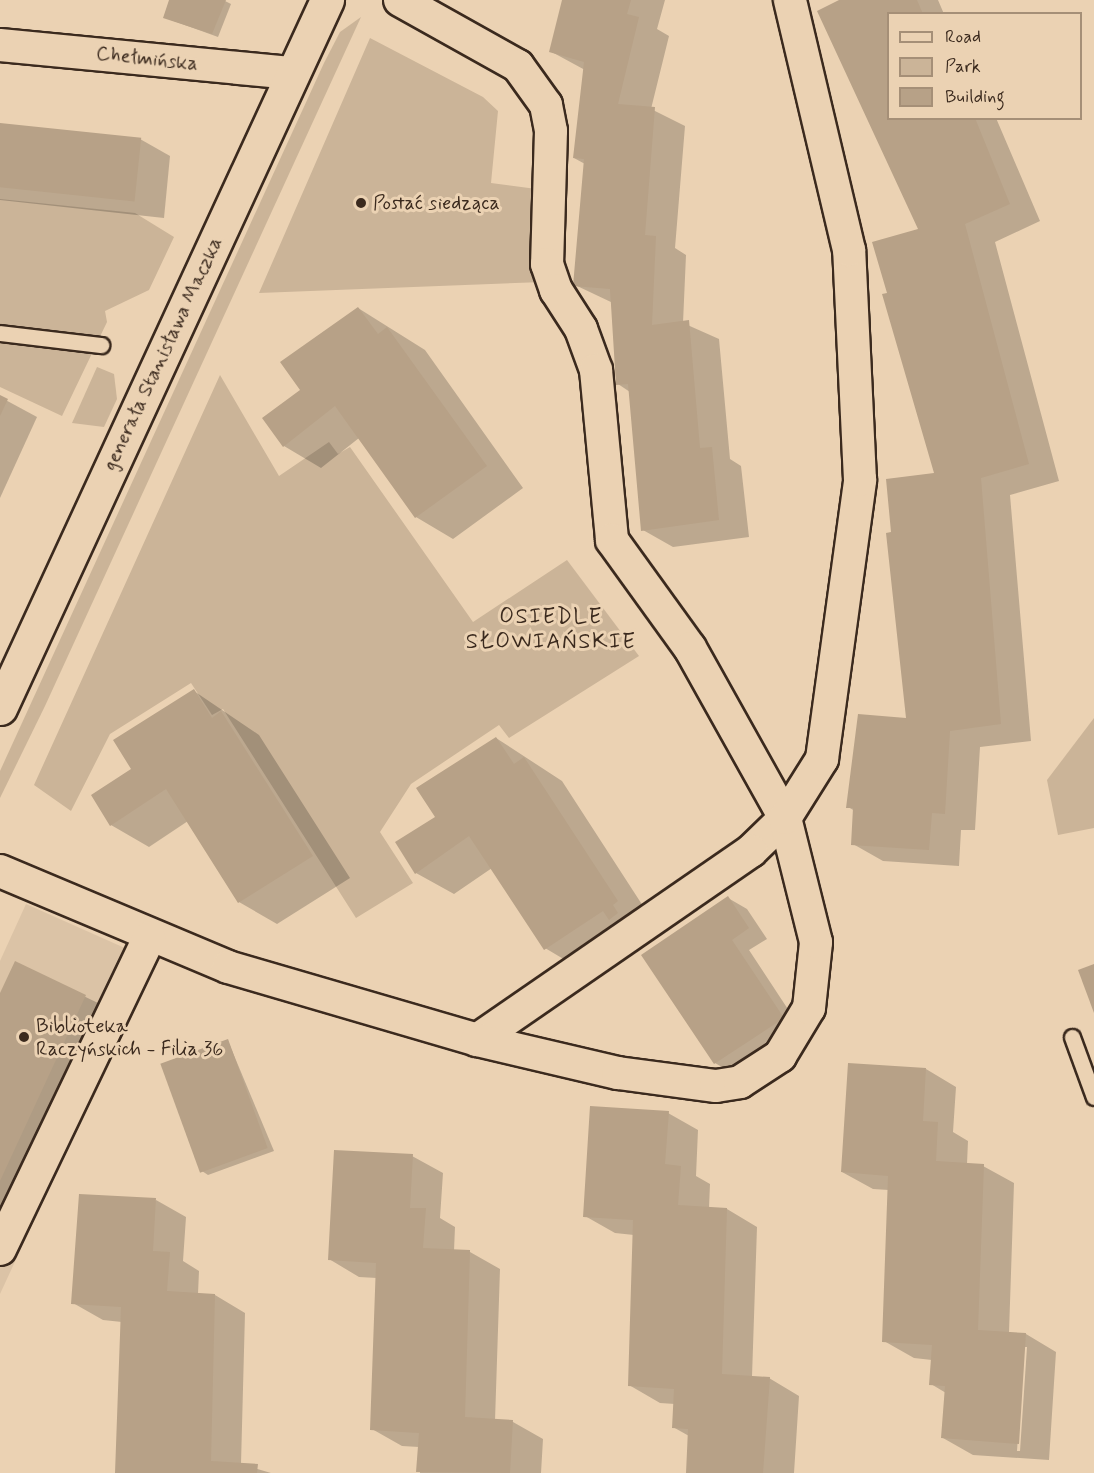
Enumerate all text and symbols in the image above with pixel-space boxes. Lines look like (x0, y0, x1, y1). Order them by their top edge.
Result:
legend (887, 12, 1082, 120)
text: Road (945, 25, 981, 49)
street label: Chełmińska (95, 42, 199, 76)
text: Park (945, 55, 981, 79)
text: Building (945, 85, 1005, 109)
place label: Postać siedząca (373, 191, 500, 215)
marker: Postać siedząca (354, 196, 368, 210)
street label: generała Stanisława Maczka (99, 234, 227, 474)
district label: OSIEDLE SŁOWIAŃSKIE (464, 604, 638, 656)
place label: Biblioteka Raczyńskich - Filia 36 (36, 1014, 223, 1061)
marker: Biblioteka Raczyńskich - Filia 36 (17, 1030, 31, 1044)

